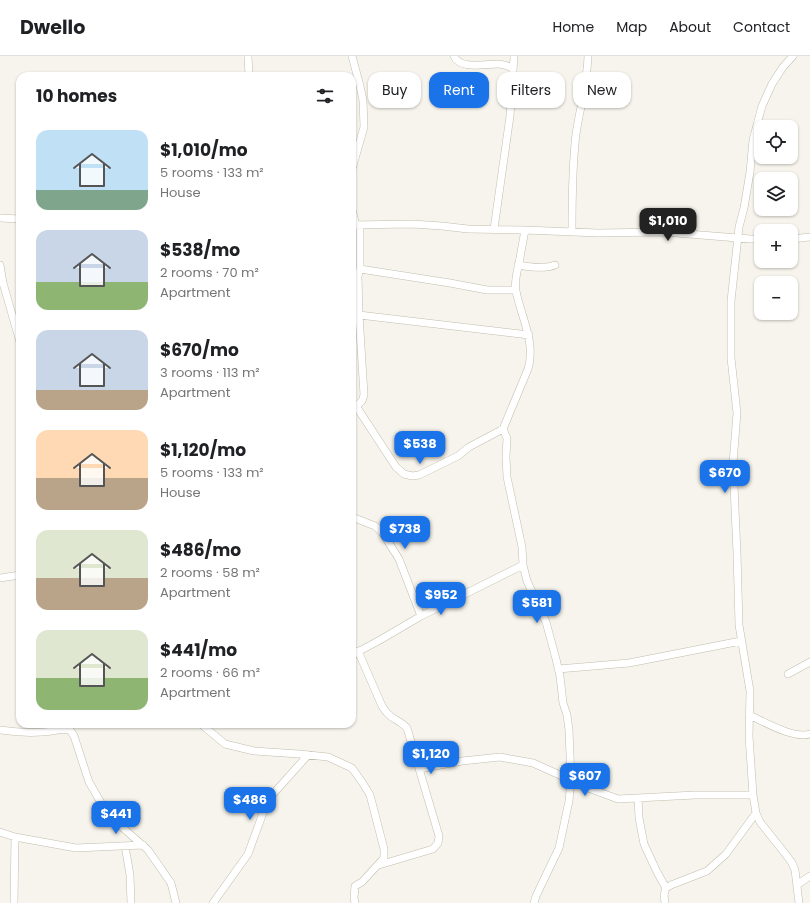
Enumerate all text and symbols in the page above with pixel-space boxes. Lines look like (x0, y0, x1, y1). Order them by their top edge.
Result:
text: Dwello (20, 14, 85, 41)
text: Home (552, 17, 594, 37)
text: Map (616, 17, 647, 37)
text: About (669, 17, 711, 37)
text: Contact (733, 17, 790, 37)
chip: Buy (368, 72, 421, 108)
chip: Rent (429, 72, 489, 108)
chip: Filters (497, 72, 565, 108)
chip: New (573, 72, 631, 108)
text: 10 homes (36, 84, 117, 108)
icon: filters (314, 85, 336, 107)
map controls (754, 120, 798, 320)
button: locate (754, 120, 798, 164)
text: $1,010/mo (160, 138, 248, 162)
icon: home (68, 146, 116, 194)
text: 5 rooms · 133 m² (160, 163, 264, 182)
button: layers (754, 172, 798, 216)
text: House (160, 183, 200, 202)
pin: $1,010 (635, 208, 701, 242)
text: $1,010 (648, 211, 688, 230)
button: + (754, 224, 798, 268)
text: $538/mo (160, 238, 240, 262)
icon: home (68, 246, 116, 294)
text: 2 rooms · 70 m² (160, 263, 259, 282)
button: − (754, 276, 798, 320)
text: Apartment (160, 283, 230, 302)
text: $670/mo (160, 338, 239, 362)
icon: home (68, 346, 116, 394)
text: 3 rooms · 113 m² (160, 363, 260, 382)
text: Apartment (160, 383, 230, 402)
pin: $538 (396, 431, 444, 465)
text: $538 (403, 434, 437, 453)
text: $1,120/mo (160, 438, 246, 462)
icon: home (68, 446, 116, 494)
pin: $670 (701, 460, 749, 494)
text: 5 rooms · 133 m² (160, 463, 264, 482)
text: $670 (709, 463, 741, 482)
text: House (160, 483, 200, 502)
pin: $738 (381, 516, 429, 550)
text: $738 (389, 519, 421, 538)
text: $486/mo (160, 538, 241, 562)
icon: home (68, 546, 116, 594)
text: 2 rooms · 58 m² (160, 563, 260, 582)
pin: $952 (417, 582, 465, 616)
text: Apartment (160, 583, 230, 602)
text: $952 (425, 585, 457, 604)
pin: $581 (513, 590, 561, 624)
text: $581 (522, 593, 552, 612)
text: $441/mo (160, 638, 237, 662)
icon: home (68, 646, 116, 694)
text: 2 rooms · 66 m² (160, 663, 260, 682)
text: Apartment (160, 683, 230, 702)
pin: $1,120 (398, 741, 464, 775)
text: $1,120 (412, 744, 450, 763)
pin: $607 (561, 763, 609, 797)
text: $607 (569, 766, 601, 785)
pin: $486 (226, 787, 274, 821)
text: $486 (233, 790, 267, 809)
pin: $441 (92, 801, 140, 835)
text: $441 (100, 804, 132, 823)

